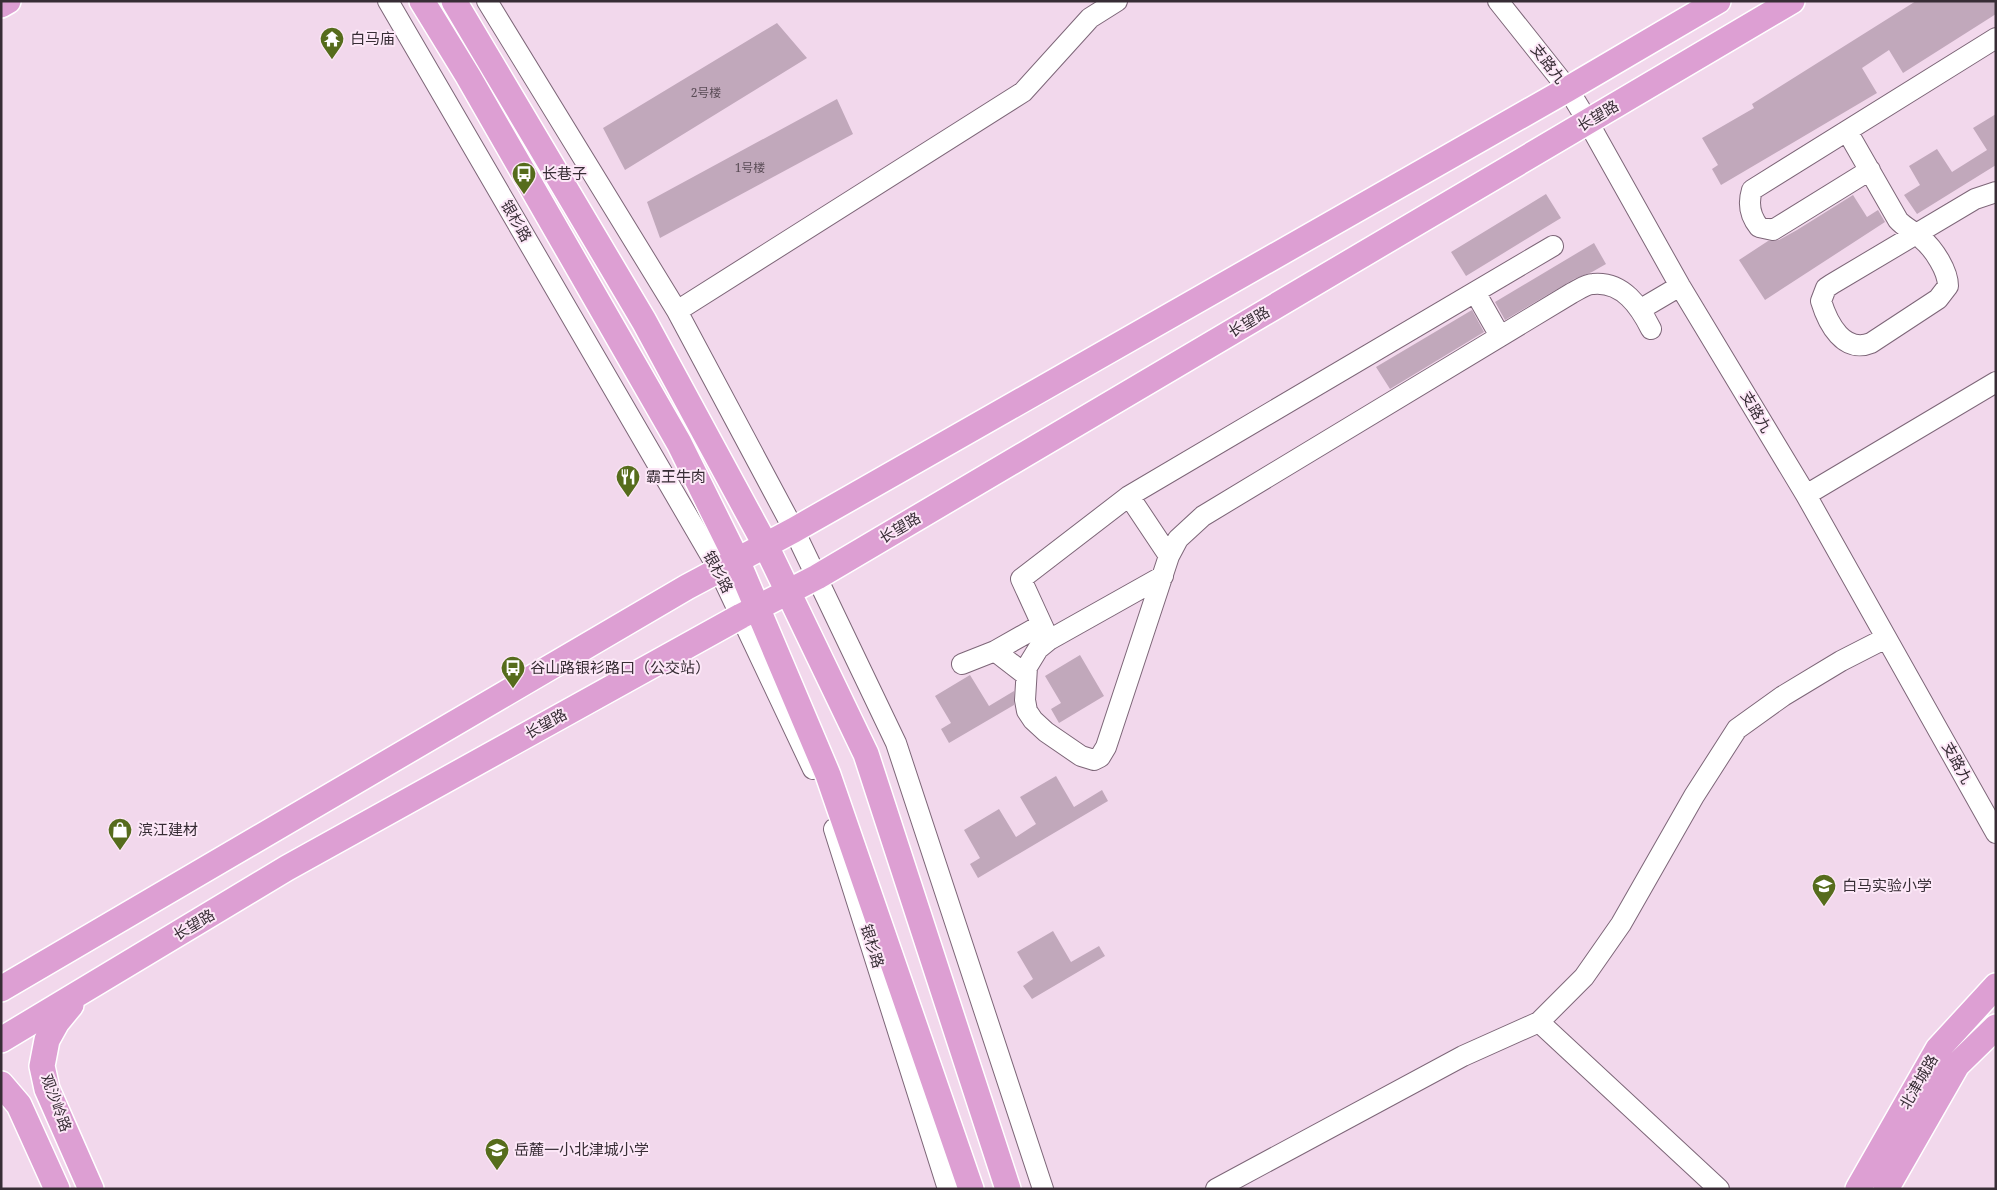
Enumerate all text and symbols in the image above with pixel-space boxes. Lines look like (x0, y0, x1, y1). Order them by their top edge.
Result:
temple icon: 白马庙 (319, 26, 345, 60)
place label: 白马庙 (350, 28, 395, 48)
street label: 支路九 (1527, 39, 1571, 87)
house number: 2号楼 (691, 84, 721, 101)
street label: 长望路 (1573, 95, 1622, 135)
house number: 1号楼 (735, 159, 765, 176)
bus stop icon: 长巷子 (511, 161, 537, 195)
place label: 长巷子 (542, 163, 587, 183)
street label: 银杉路 (497, 196, 537, 245)
street label: 长望路 (1224, 301, 1273, 341)
street label: 支路九 (1737, 387, 1777, 436)
restaurant icon: 霸王牛肉 (615, 464, 641, 498)
place label: 霸王牛肉 (646, 466, 706, 486)
street label: 长望路 (875, 507, 924, 547)
street label: 银杉路 (699, 547, 738, 596)
bus stop icon: 谷山路银衫路口（公交站） (500, 655, 526, 689)
place label: 谷山路银衫路口（公交站） (530, 657, 710, 677)
street label: 长望路 (521, 703, 570, 743)
street label: 支路九 (1938, 738, 1978, 787)
shop icon: 滨江建材 (107, 817, 133, 851)
place label: 滨江建材 (138, 819, 198, 839)
school or university icon: 白马实验小学 (1811, 873, 1837, 907)
place label: 白马实验小学 (1842, 875, 1932, 895)
street label: 长望路 (169, 904, 218, 944)
street label: 银杉路 (857, 921, 889, 970)
street label: 北津城路 (1894, 1051, 1942, 1112)
street label: 观沙岭路 (37, 1071, 77, 1134)
school or university icon: 岳麓一小北津城小学 (484, 1137, 510, 1171)
place label: 岳麓一小北津城小学 (514, 1139, 649, 1159)

